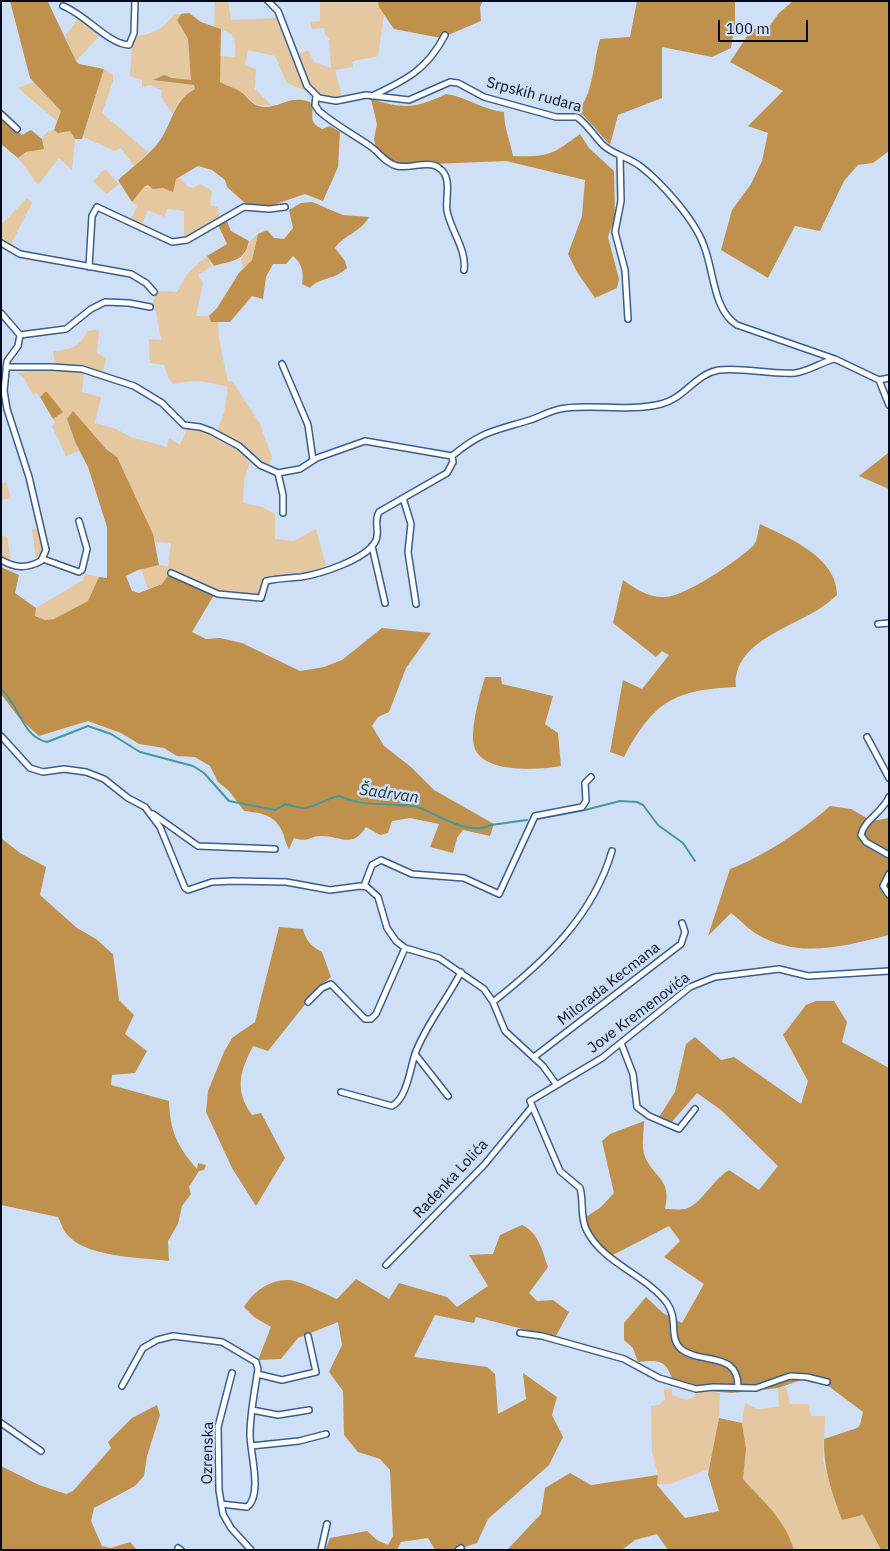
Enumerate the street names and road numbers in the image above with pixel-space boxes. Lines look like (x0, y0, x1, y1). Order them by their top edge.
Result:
street label: Srpskih rudara (484, 74, 584, 116)
street label: Milorada Kecmana (554, 939, 664, 1029)
street label: Jove Kremenovića (585, 969, 693, 1057)
street label: Radenka Lolića (410, 1136, 492, 1222)
street label: Ozrenska (198, 1421, 218, 1485)

